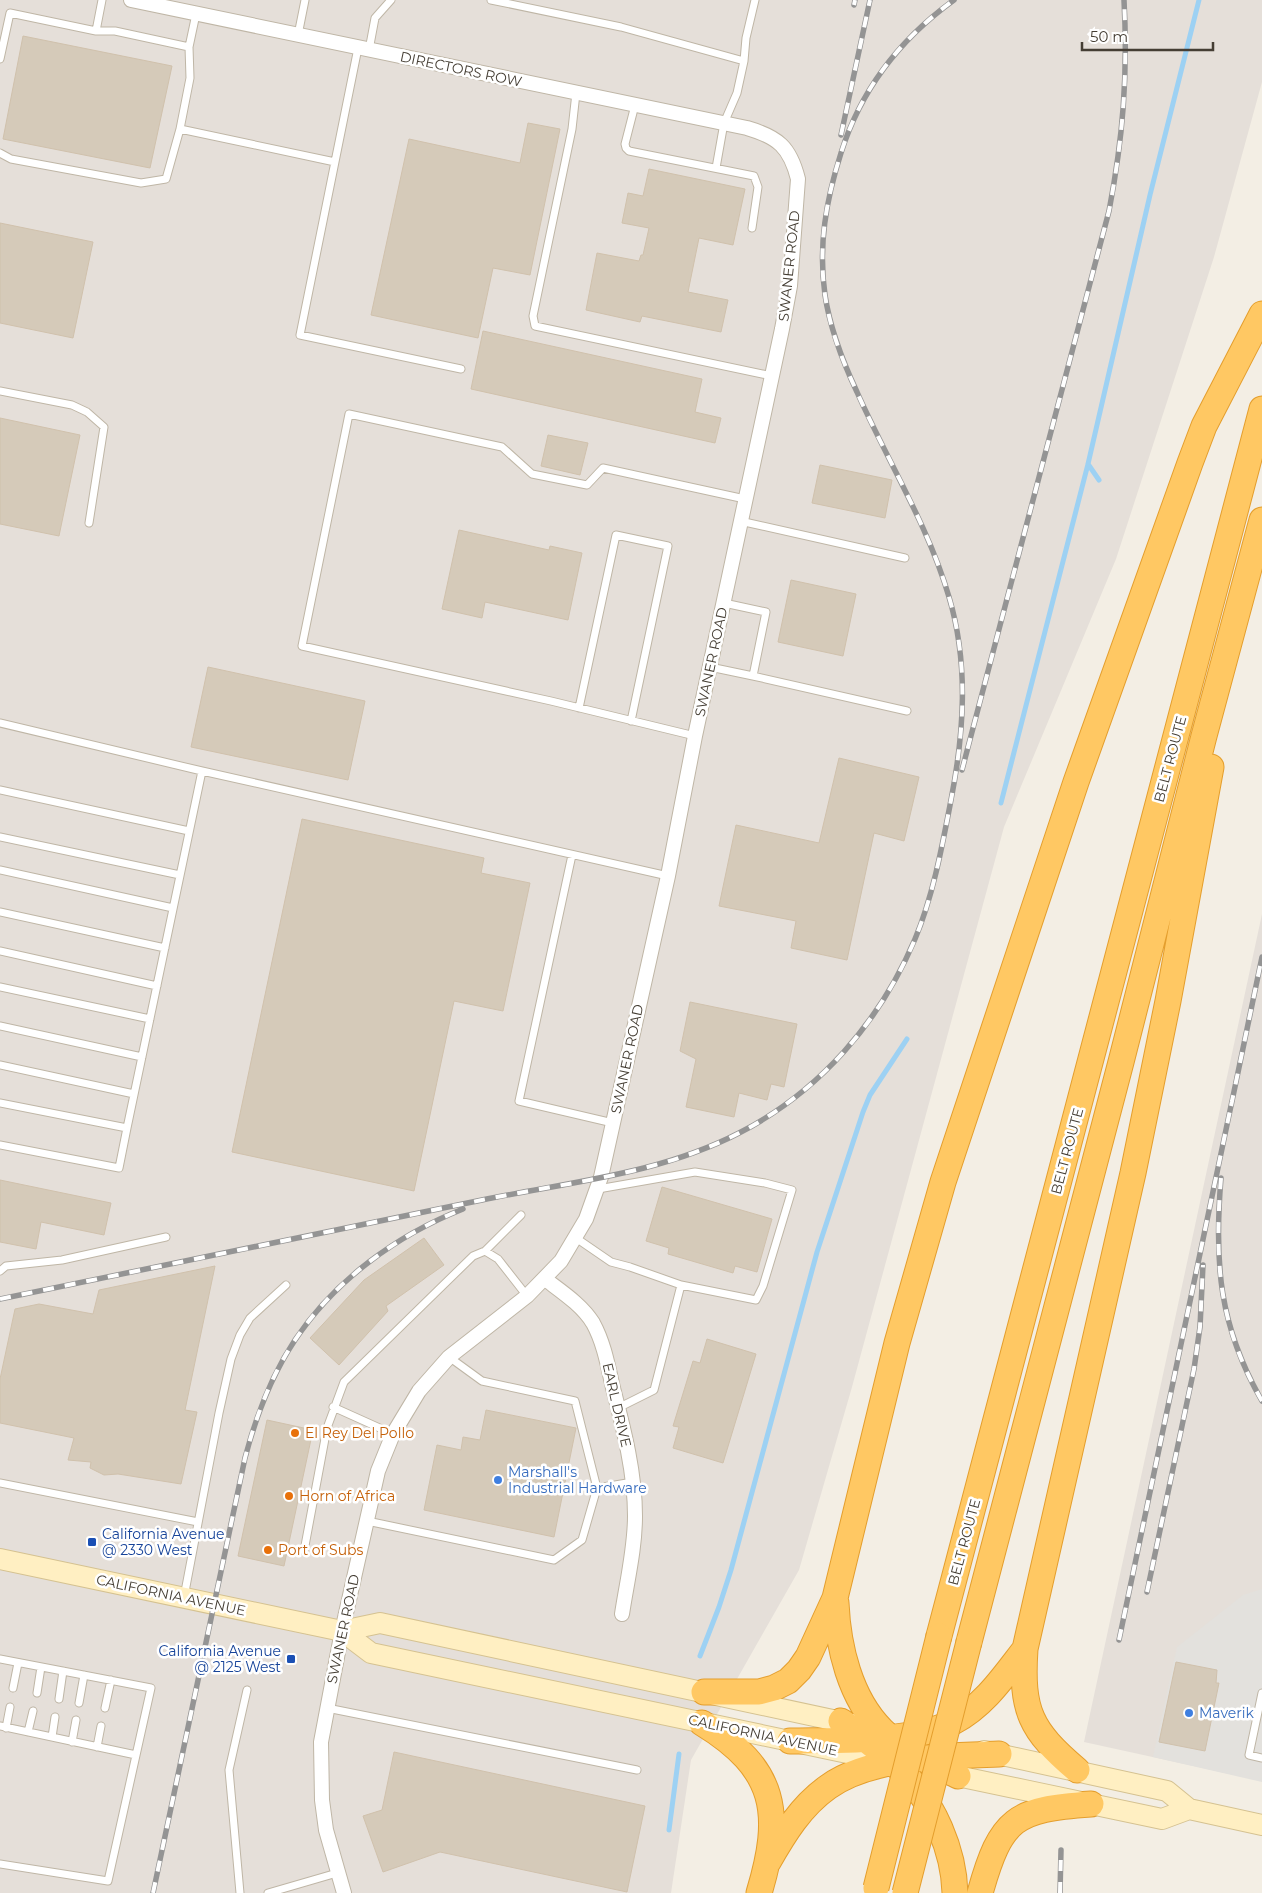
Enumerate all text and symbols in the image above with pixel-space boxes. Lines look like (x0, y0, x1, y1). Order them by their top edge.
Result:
scale bar (1082, 20, 1213, 52)
text: 50 m (1090, 27, 1128, 46)
street label: DIRECTORS ROW (398, 47, 524, 91)
street label: SWANER ROAD (774, 210, 804, 322)
street label: SWANER ROAD (691, 606, 731, 718)
street label: BELT ROUTE (1150, 714, 1190, 804)
street label: SWANER ROAD (607, 1003, 647, 1115)
street label: BELT ROUTE (1047, 1106, 1087, 1196)
street label: EARL DRIVE (599, 1361, 635, 1449)
place label: El Rey Del Pollo (305, 1424, 414, 1442)
marker: El Rey Del Pollo (289, 1427, 301, 1439)
place label: Marshall's Industrial Hardware (508, 1463, 647, 1497)
marker: Marshall's Industrial Hardware (492, 1474, 504, 1486)
place label: Horn of Africa (299, 1487, 395, 1505)
marker: Horn of Africa (283, 1490, 295, 1502)
street label: BELT ROUTE (944, 1497, 984, 1587)
place label: California Avenue @ 2330 West (102, 1525, 225, 1559)
marker: California Avenue @ 2330 West (86, 1536, 98, 1548)
place label: Port of Subs (278, 1541, 364, 1559)
marker: Port of Subs (262, 1544, 274, 1556)
street label: CALIFORNIA AVENUE (95, 1570, 247, 1620)
street label: SWANER ROAD (323, 1573, 363, 1685)
place label: California Avenue @ 2125 West (158, 1642, 281, 1676)
marker: California Avenue @ 2125 West (285, 1653, 297, 1665)
place label: Maverik (1199, 1704, 1255, 1722)
marker: Maverik (1183, 1707, 1195, 1719)
street label: CALIFORNIA AVENUE (687, 1710, 839, 1760)

